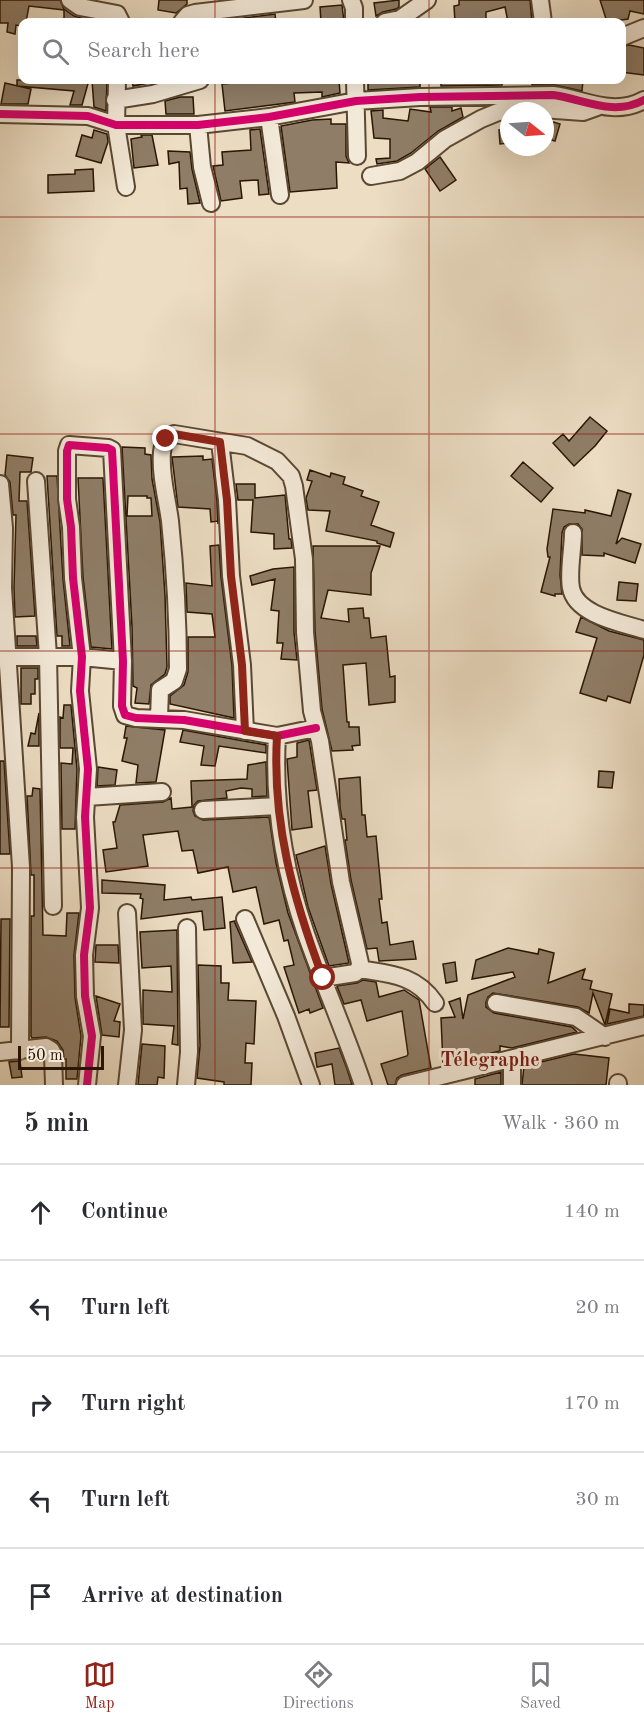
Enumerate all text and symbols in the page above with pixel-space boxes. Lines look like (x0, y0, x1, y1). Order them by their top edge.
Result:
search box (18, 18, 626, 84)
icon: search (39, 35, 72, 68)
text: Search here (87, 40, 200, 62)
north arrow (500, 102, 554, 156)
route end (152, 425, 178, 451)
route start (309, 964, 335, 990)
scale bar (18, 1043, 104, 1070)
text: 50 m (27, 1048, 63, 1064)
district label: Télegraphe (440, 1051, 540, 1071)
text: 5 min (24, 1111, 89, 1137)
text: Walk · 360 m (501, 1114, 620, 1134)
icon: ahead (24, 1196, 57, 1229)
text: Continue (81, 1201, 168, 1223)
text: 140 m (564, 1202, 620, 1222)
icon: left (24, 1292, 57, 1325)
text: Turn left (81, 1297, 170, 1319)
text: 20 m (575, 1298, 620, 1318)
icon: right (24, 1388, 57, 1421)
text: Turn right (81, 1393, 185, 1415)
text: 170 m (564, 1394, 620, 1414)
icon: left (24, 1484, 57, 1517)
text: Turn left (81, 1489, 170, 1511)
text: 30 m (575, 1490, 620, 1510)
icon: arrive (24, 1580, 57, 1613)
text: Arrive at destination (81, 1585, 283, 1607)
tab: Map (83, 1658, 116, 1714)
tab: Directions (283, 1658, 354, 1714)
tab: Saved (520, 1658, 561, 1714)

